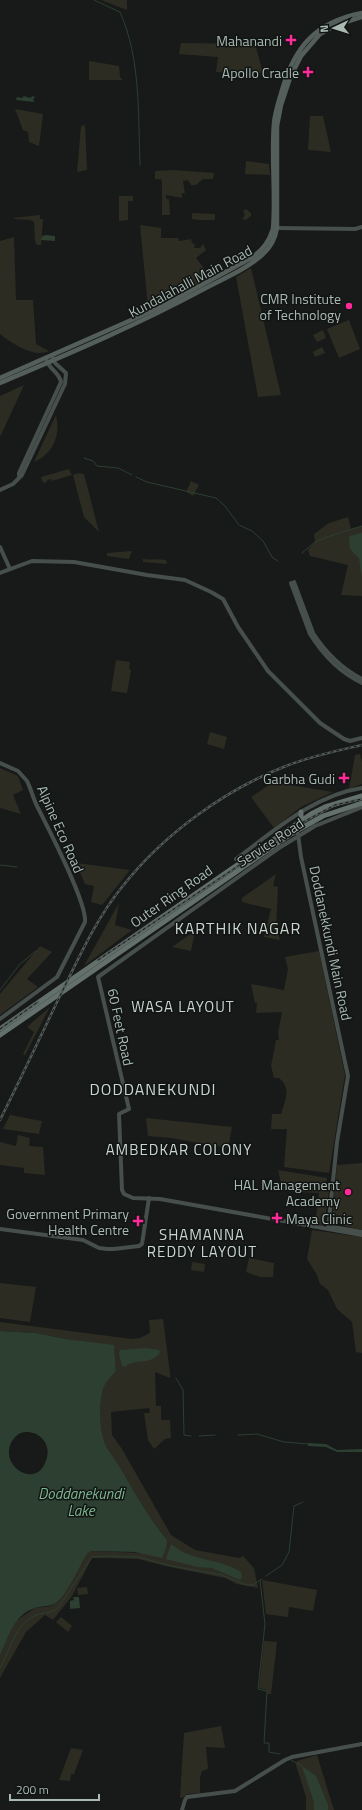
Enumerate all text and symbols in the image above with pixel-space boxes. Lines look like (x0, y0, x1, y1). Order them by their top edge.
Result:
north arrow (314, 8, 354, 48)
text: N (316, 24, 332, 33)
place label: Mahanandi (216, 30, 282, 51)
marker: Mahanandi (285, 34, 297, 46)
place label: Apollo Cradle (222, 62, 299, 83)
marker: Apollo Cradle (302, 66, 314, 78)
street label: Kundalahalli Main Road (124, 239, 256, 323)
place label: CMR Institute of Technology (260, 288, 341, 325)
marker: CMR Institute of Technology (344, 301, 354, 311)
place label: Garbha Gudi (263, 768, 335, 789)
marker: Garbha Gudi (338, 772, 350, 784)
street label: Alpine Eco Road (32, 782, 90, 876)
street label: Service Road (232, 813, 308, 871)
street label: Outer Ring Road (125, 860, 217, 932)
street label: Doddanekkundi Main Road (304, 864, 358, 1022)
district label: KARTHIK NAGAR (175, 916, 301, 940)
street label: 60 Feet Road (103, 987, 139, 1067)
district label: WASA LAYOUT (131, 995, 235, 1018)
district label: DODDANEKUNDI (90, 1077, 216, 1101)
district label: AMBEDKAR COLONY (106, 1138, 252, 1161)
place label: HAL Management Academy (234, 1174, 340, 1211)
marker: HAL Management Academy (343, 1187, 353, 1197)
place label: Government Primary Health Centre (6, 1203, 129, 1240)
place label: Maya Clinic (286, 1208, 352, 1229)
marker: Maya Clinic (271, 1212, 283, 1224)
marker: Government Primary Health Centre (132, 1215, 144, 1227)
district label: SHAMANNA REDDY LAYOUT (147, 1223, 257, 1263)
water label: Doddanekundi Lake (38, 1482, 126, 1522)
scale bar (10, 1776, 99, 1802)
text: 200 m (16, 1780, 49, 1799)

